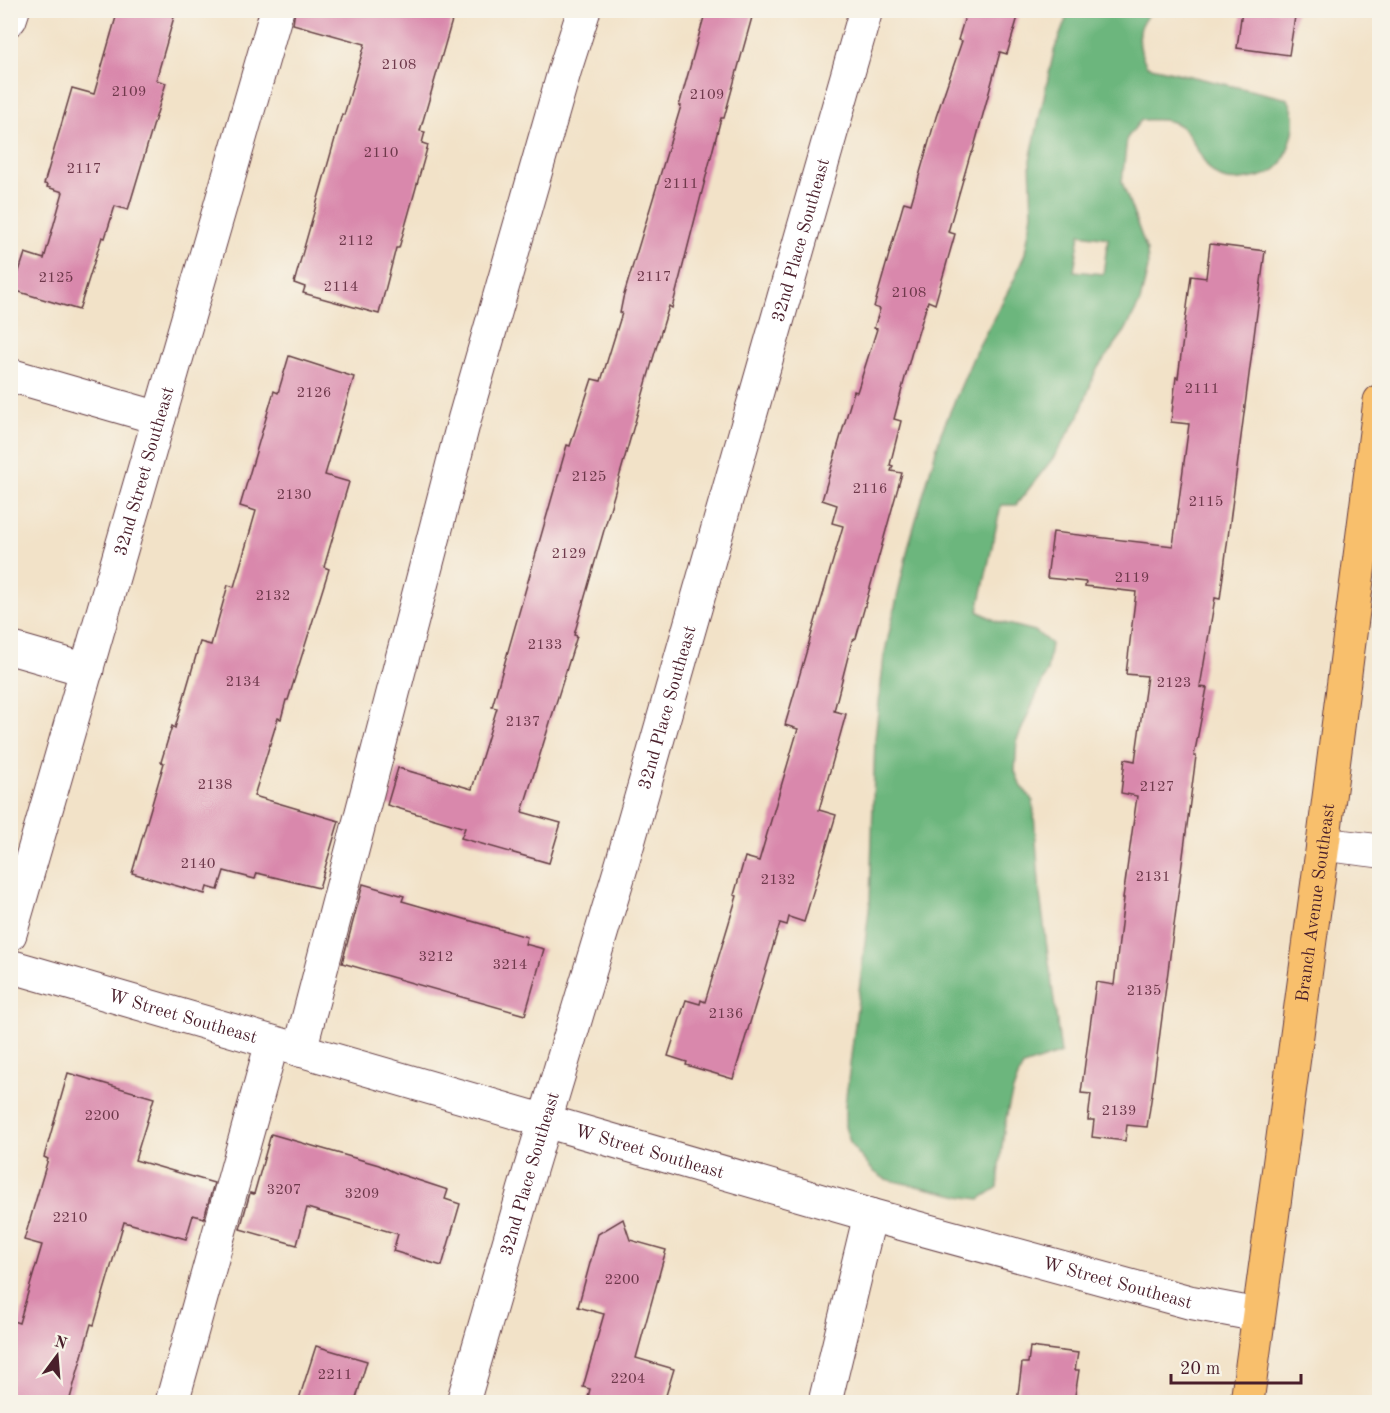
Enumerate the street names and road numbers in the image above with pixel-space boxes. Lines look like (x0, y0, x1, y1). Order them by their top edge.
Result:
street label: 32nd Place Southeast (769, 156, 833, 324)
street label: 32nd Street Southeast (112, 385, 178, 558)
street label: 32nd Place Southeast (636, 624, 700, 792)
street label: Branch Avenue Southeast (1294, 802, 1338, 1003)
street label: W Street Southeast (106, 987, 259, 1047)
street label: 32nd Place Southeast (498, 1090, 563, 1258)
street label: W Street Southeast (573, 1122, 726, 1182)
street label: W Street Southeast (1041, 1255, 1194, 1312)

